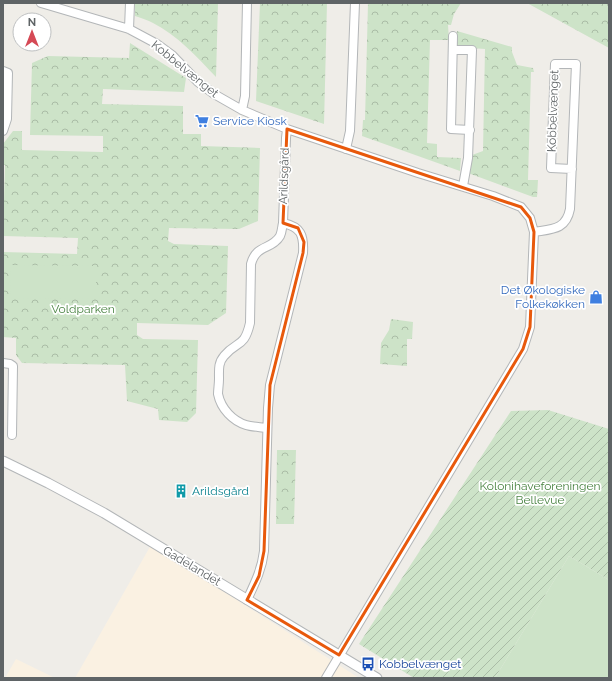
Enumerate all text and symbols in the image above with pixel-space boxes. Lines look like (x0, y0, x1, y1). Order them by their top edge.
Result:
north arrow (12, 12, 52, 52)
text: N (28, 16, 36, 29)
street label: Kobbelvænget (149, 38, 221, 100)
street label: Kobbelvænget (545, 70, 561, 152)
supermarket icon: Service Kiosk (194, 113, 210, 129)
place label: Service Kiosk (213, 114, 287, 128)
street label: Arildsgård (276, 147, 292, 205)
place label: Det Økologiske Folkekøkken (501, 283, 585, 311)
shop icon: Det Økologiske Folkekøkken (588, 289, 604, 305)
park label: Voldparken (51, 302, 115, 316)
park label: Kolonihaveforeningen Bellevue (479, 479, 601, 507)
building icon: Arildsgård (173, 483, 189, 499)
place label: Arildsgård (192, 484, 249, 498)
street label: Gadelandet (161, 543, 223, 589)
bus stop icon: Kobbelvænget (360, 656, 376, 672)
place label: Kobbelvænget (379, 657, 461, 671)

